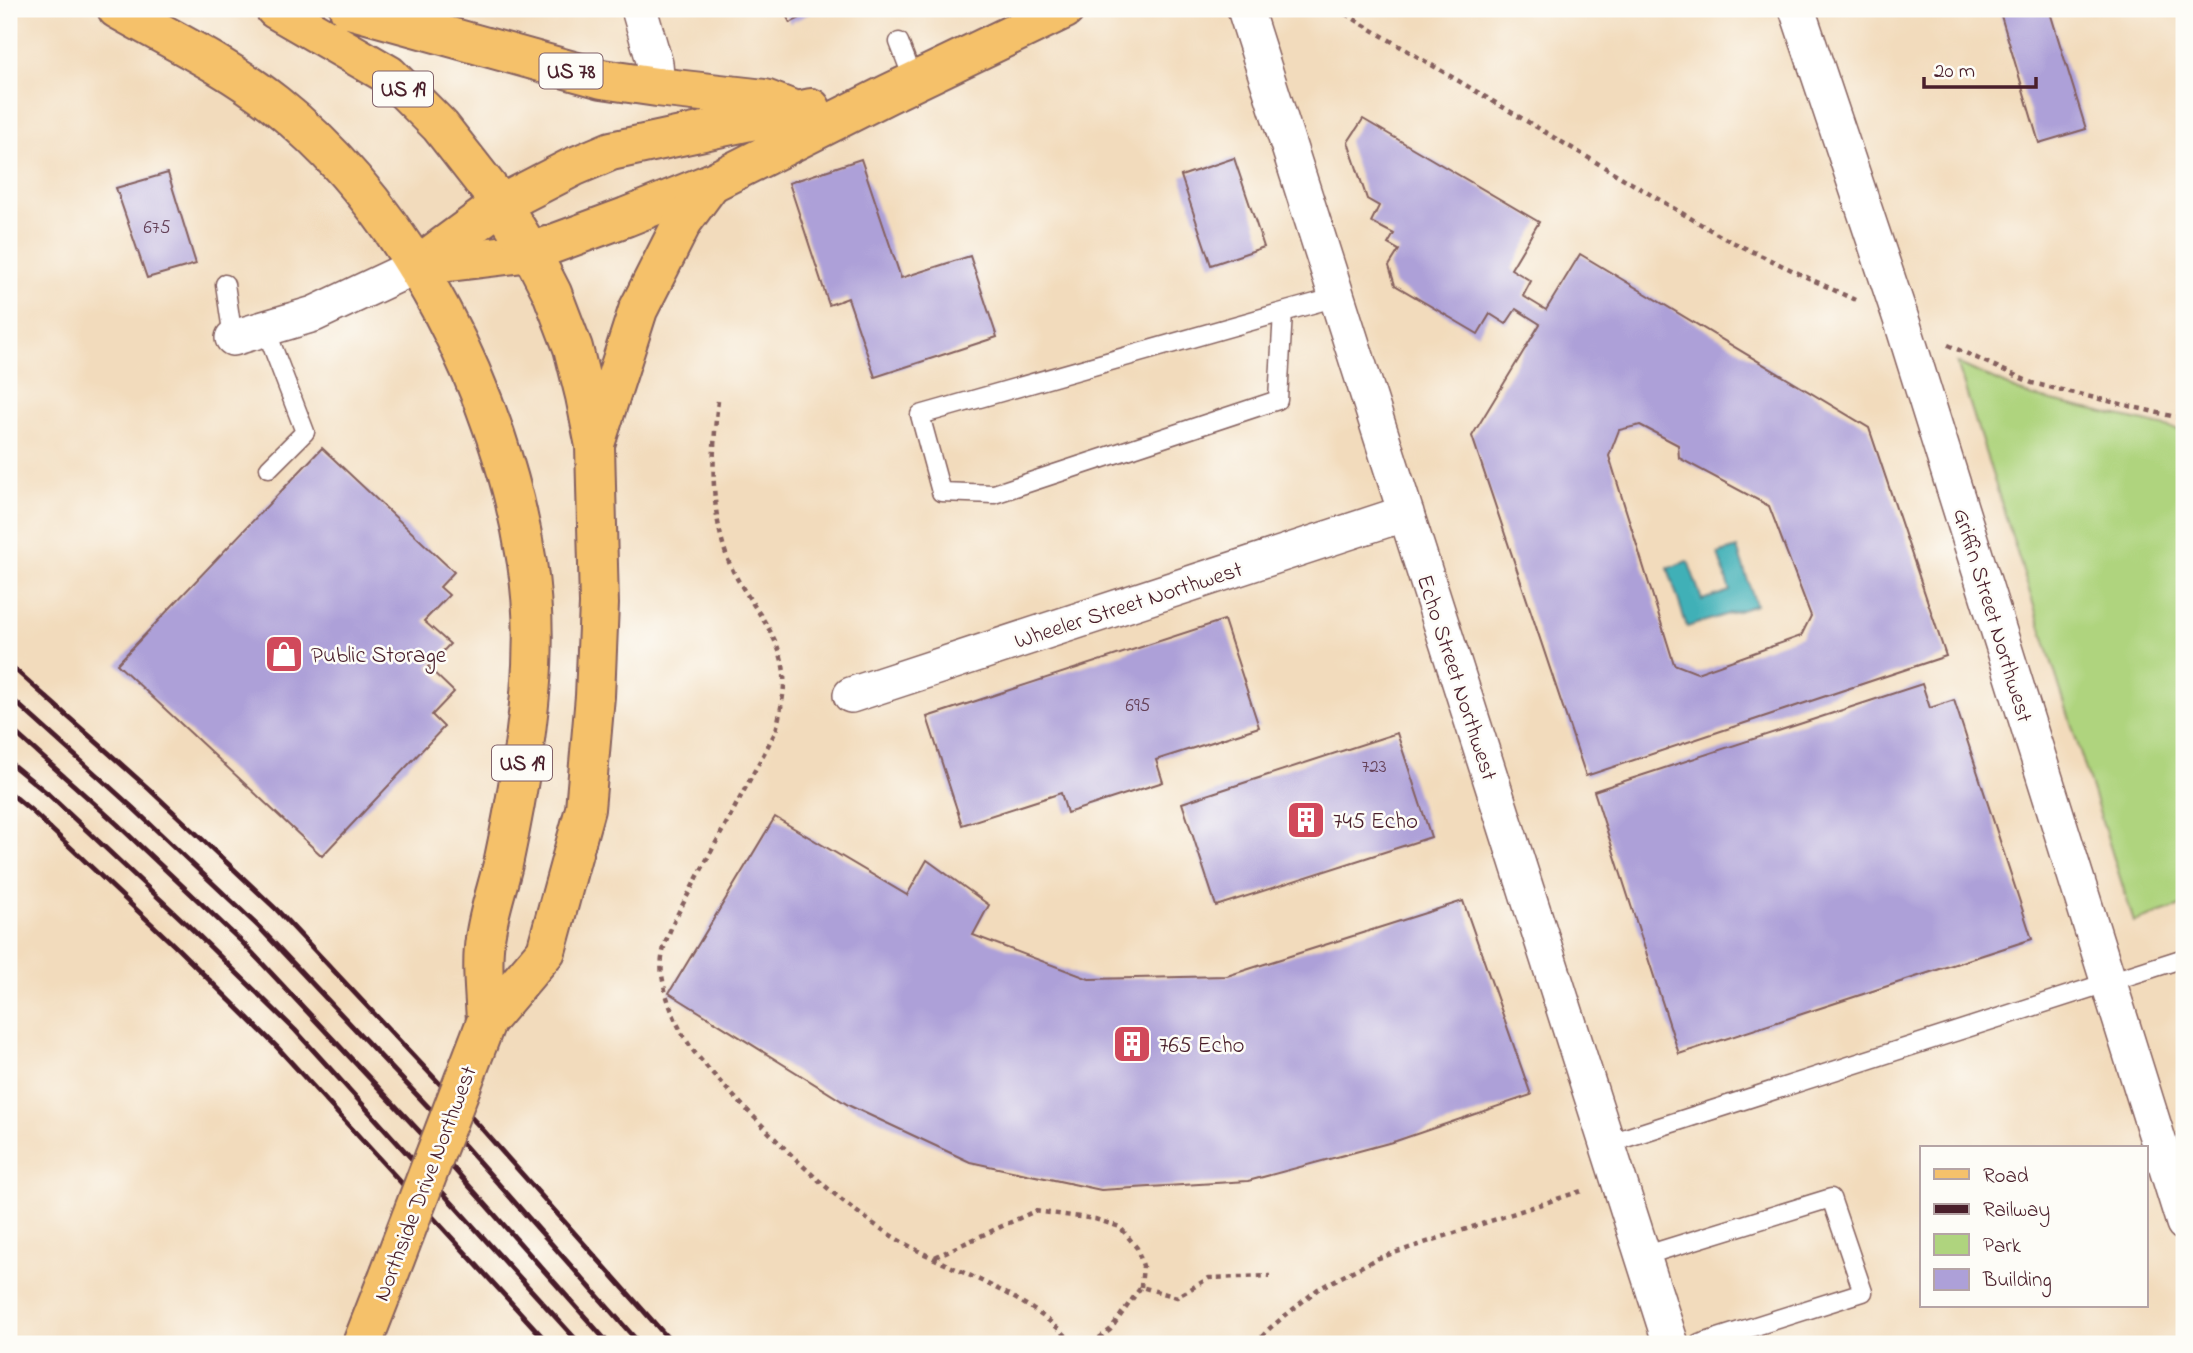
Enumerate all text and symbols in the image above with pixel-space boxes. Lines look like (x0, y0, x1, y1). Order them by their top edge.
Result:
scale bar (1924, 46, 2036, 90)
road number: US 78 (540, 54, 602, 88)
text: 20 m (1934, 57, 1975, 87)
road number: US 19 (373, 72, 433, 106)
house number: 675 (143, 215, 171, 242)
street label: Griffin Street Northwest (1943, 505, 2040, 727)
street label: Wheeler Street Northwest (1010, 554, 1247, 659)
street label: Echo Street Northwest (1407, 571, 1505, 785)
shop icon: Public Storage (263, 633, 305, 675)
place label: Public Storage (311, 640, 447, 674)
house number: 695 (1126, 693, 1151, 720)
road number: US 19 (492, 746, 552, 780)
house number: 723 (1361, 754, 1387, 781)
building icon: 745 Echo (1285, 799, 1327, 841)
place label: 745 Echo (1333, 806, 1418, 839)
building icon: 765 Echo (1111, 1023, 1153, 1065)
place label: 765 Echo (1159, 1030, 1245, 1063)
street label: Northside Drive Northwest (366, 1061, 487, 1306)
legend (1920, 1146, 2148, 1308)
text: Road (1983, 1162, 2029, 1192)
text: Railway (1983, 1196, 2050, 1228)
text: Park (1983, 1232, 2022, 1262)
text: Building (1982, 1266, 2052, 1298)

